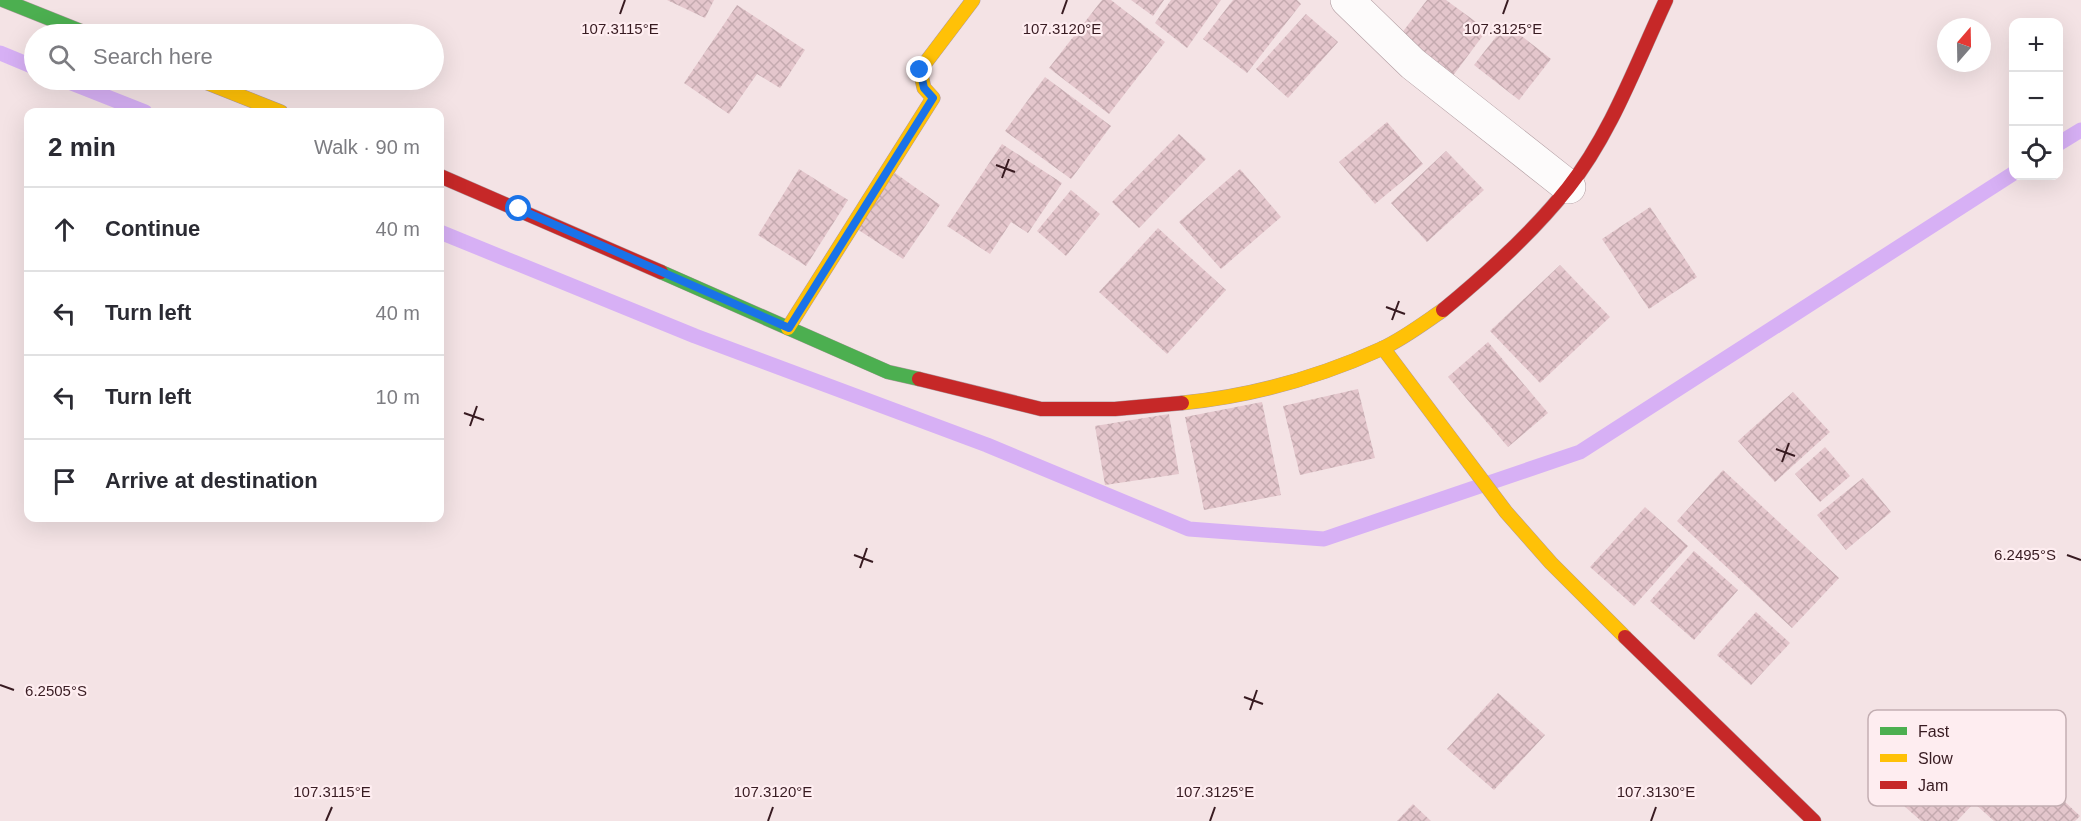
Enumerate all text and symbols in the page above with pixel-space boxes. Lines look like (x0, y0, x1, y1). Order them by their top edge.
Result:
north arrow (1937, 18, 1991, 72)
map controls (2009, 18, 2063, 180)
button: + (2009, 18, 2063, 72)
text: 107.3115°E (581, 20, 659, 37)
text: 107.3120°E (1023, 20, 1101, 37)
text: 107.3125°E (1464, 20, 1542, 37)
search box (24, 24, 444, 90)
icon: search (45, 41, 78, 74)
text: Search here (93, 44, 213, 69)
route end (906, 56, 932, 82)
button: − (2009, 72, 2063, 126)
button: locate (2009, 126, 2063, 180)
text: 2 min (48, 132, 116, 162)
text: Walk · 90 m (314, 136, 420, 158)
route start (505, 195, 531, 221)
icon: ahead (48, 213, 81, 246)
text: Continue (105, 216, 200, 241)
text: 40 m (376, 218, 420, 240)
icon: left (48, 297, 81, 330)
text: Turn left (105, 300, 191, 325)
text: 40 m (376, 302, 420, 324)
icon: left (48, 381, 81, 414)
text: Turn left (105, 384, 191, 409)
text: 10 m (376, 386, 420, 408)
icon: arrive (48, 465, 81, 498)
text: Arrive at destination (105, 468, 318, 493)
text: 6.2495°S (1994, 546, 2056, 563)
text: 6.2505°S (25, 682, 87, 699)
legend (1868, 710, 2066, 806)
text: Fast (1918, 723, 1950, 740)
text: Slow (1918, 750, 1953, 767)
text: Jam (1918, 777, 1948, 794)
text: 107.3115°E (293, 783, 371, 800)
text: 107.3120°E (734, 783, 812, 800)
text: 107.3125°E (1176, 783, 1254, 800)
text: 107.3130°E (1617, 783, 1695, 800)

